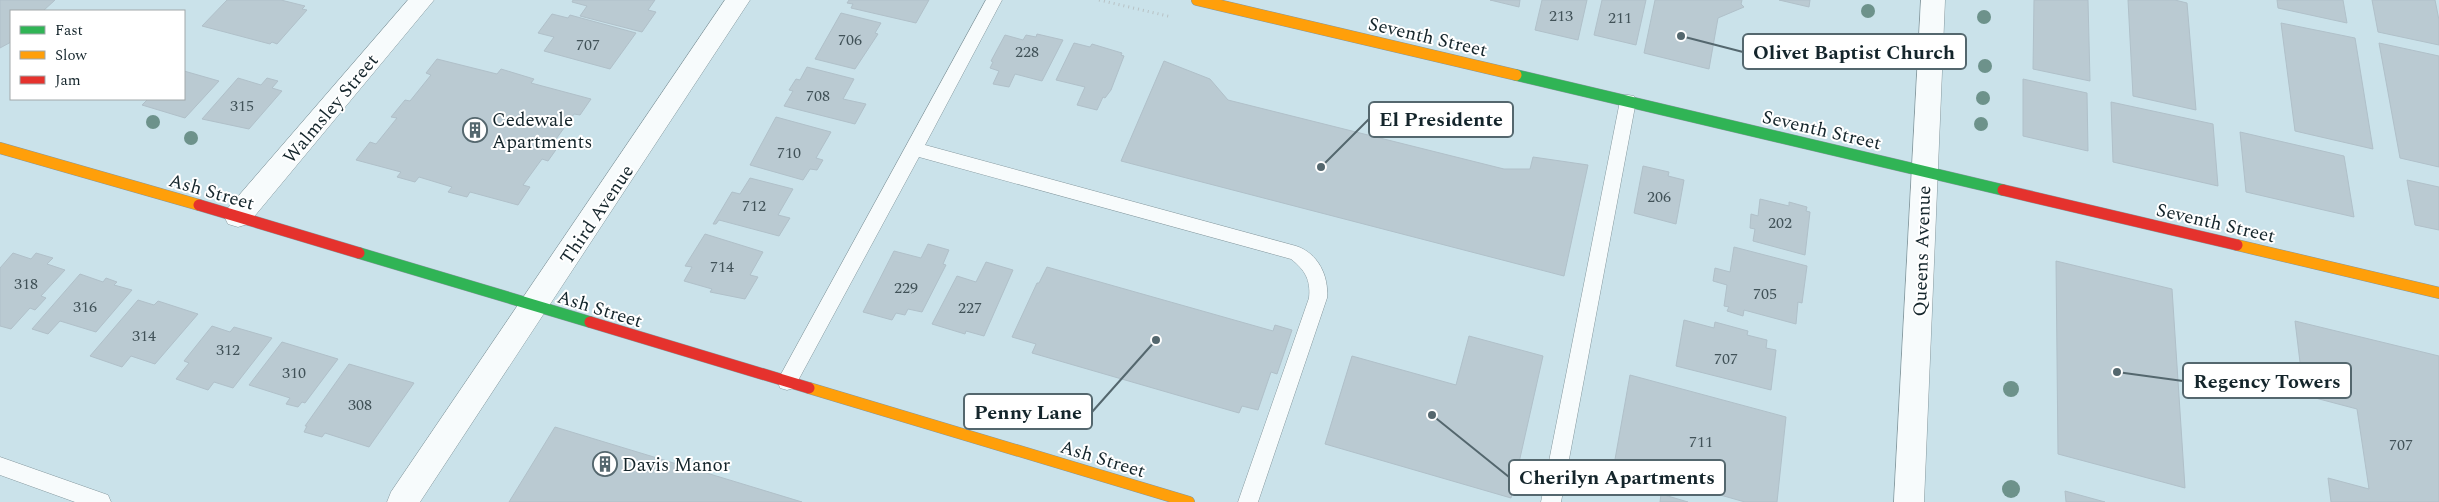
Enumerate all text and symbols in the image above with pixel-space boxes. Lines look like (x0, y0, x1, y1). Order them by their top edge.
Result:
house number: 213 (1549, 4, 1573, 28)
house number: 211 (1608, 6, 1632, 30)
legend (10, 10, 185, 100)
street label: Seventh Street (1365, 10, 1490, 65)
text: Fast (55, 19, 83, 42)
house number: 706 (838, 28, 862, 52)
house number: 707 (576, 33, 600, 57)
callout: Olivet Baptist Church (1743, 34, 1966, 69)
text: Olivet Baptist Church (1753, 38, 1955, 68)
house number: 228 (1015, 40, 1039, 64)
text: Slow (55, 44, 87, 67)
street label: Walmsley Street (276, 47, 386, 170)
text: Jam (55, 69, 81, 92)
house number: 708 (806, 84, 830, 108)
house number: 315 (230, 94, 254, 118)
callout: El Presidente (1369, 102, 1513, 137)
street label: Seventh Street (1759, 103, 1884, 158)
text: El Presidente (1379, 105, 1503, 135)
place label: Cedewale Apartments (492, 106, 592, 157)
building icon: Cedewale Apartments (462, 117, 488, 143)
house number: 710 (777, 141, 801, 165)
street label: Third Avenue (553, 159, 642, 271)
street label: Ash Street (165, 166, 258, 219)
house number: 206 (1647, 185, 1671, 209)
street label: Queens Avenue (1906, 185, 1939, 317)
house number: 712 (742, 194, 766, 218)
street label: Seventh Street (2153, 196, 2278, 251)
house number: 202 (1768, 211, 1792, 235)
house number: 714 (710, 255, 734, 279)
house number: 318 (14, 272, 38, 296)
house number: 229 (894, 276, 918, 300)
house number: 705 (1753, 282, 1777, 306)
street label: Ash Street (553, 283, 646, 336)
house number: 316 (73, 295, 97, 319)
house number: 227 (958, 296, 982, 320)
house number: 314 (132, 324, 156, 348)
house number: 312 (216, 338, 240, 362)
house number: 707 (1714, 347, 1738, 371)
house number: 310 (282, 361, 306, 385)
callout: Regency Towers (2183, 363, 2351, 398)
text: Regency Towers (2193, 367, 2341, 397)
house number: 308 (348, 393, 372, 417)
callout: Penny Lane (964, 394, 1092, 429)
text: Penny Lane (974, 398, 1082, 428)
house number: 711 (1689, 430, 1713, 454)
street label: Ash Street (1056, 433, 1149, 486)
house number: 707 (2389, 433, 2413, 457)
building icon: Davis Manor (592, 451, 618, 477)
place label: Davis Manor (622, 451, 731, 480)
callout: Cherilyn Apartments (1509, 460, 1725, 495)
text: Cherilyn Apartments (1519, 463, 1715, 493)

